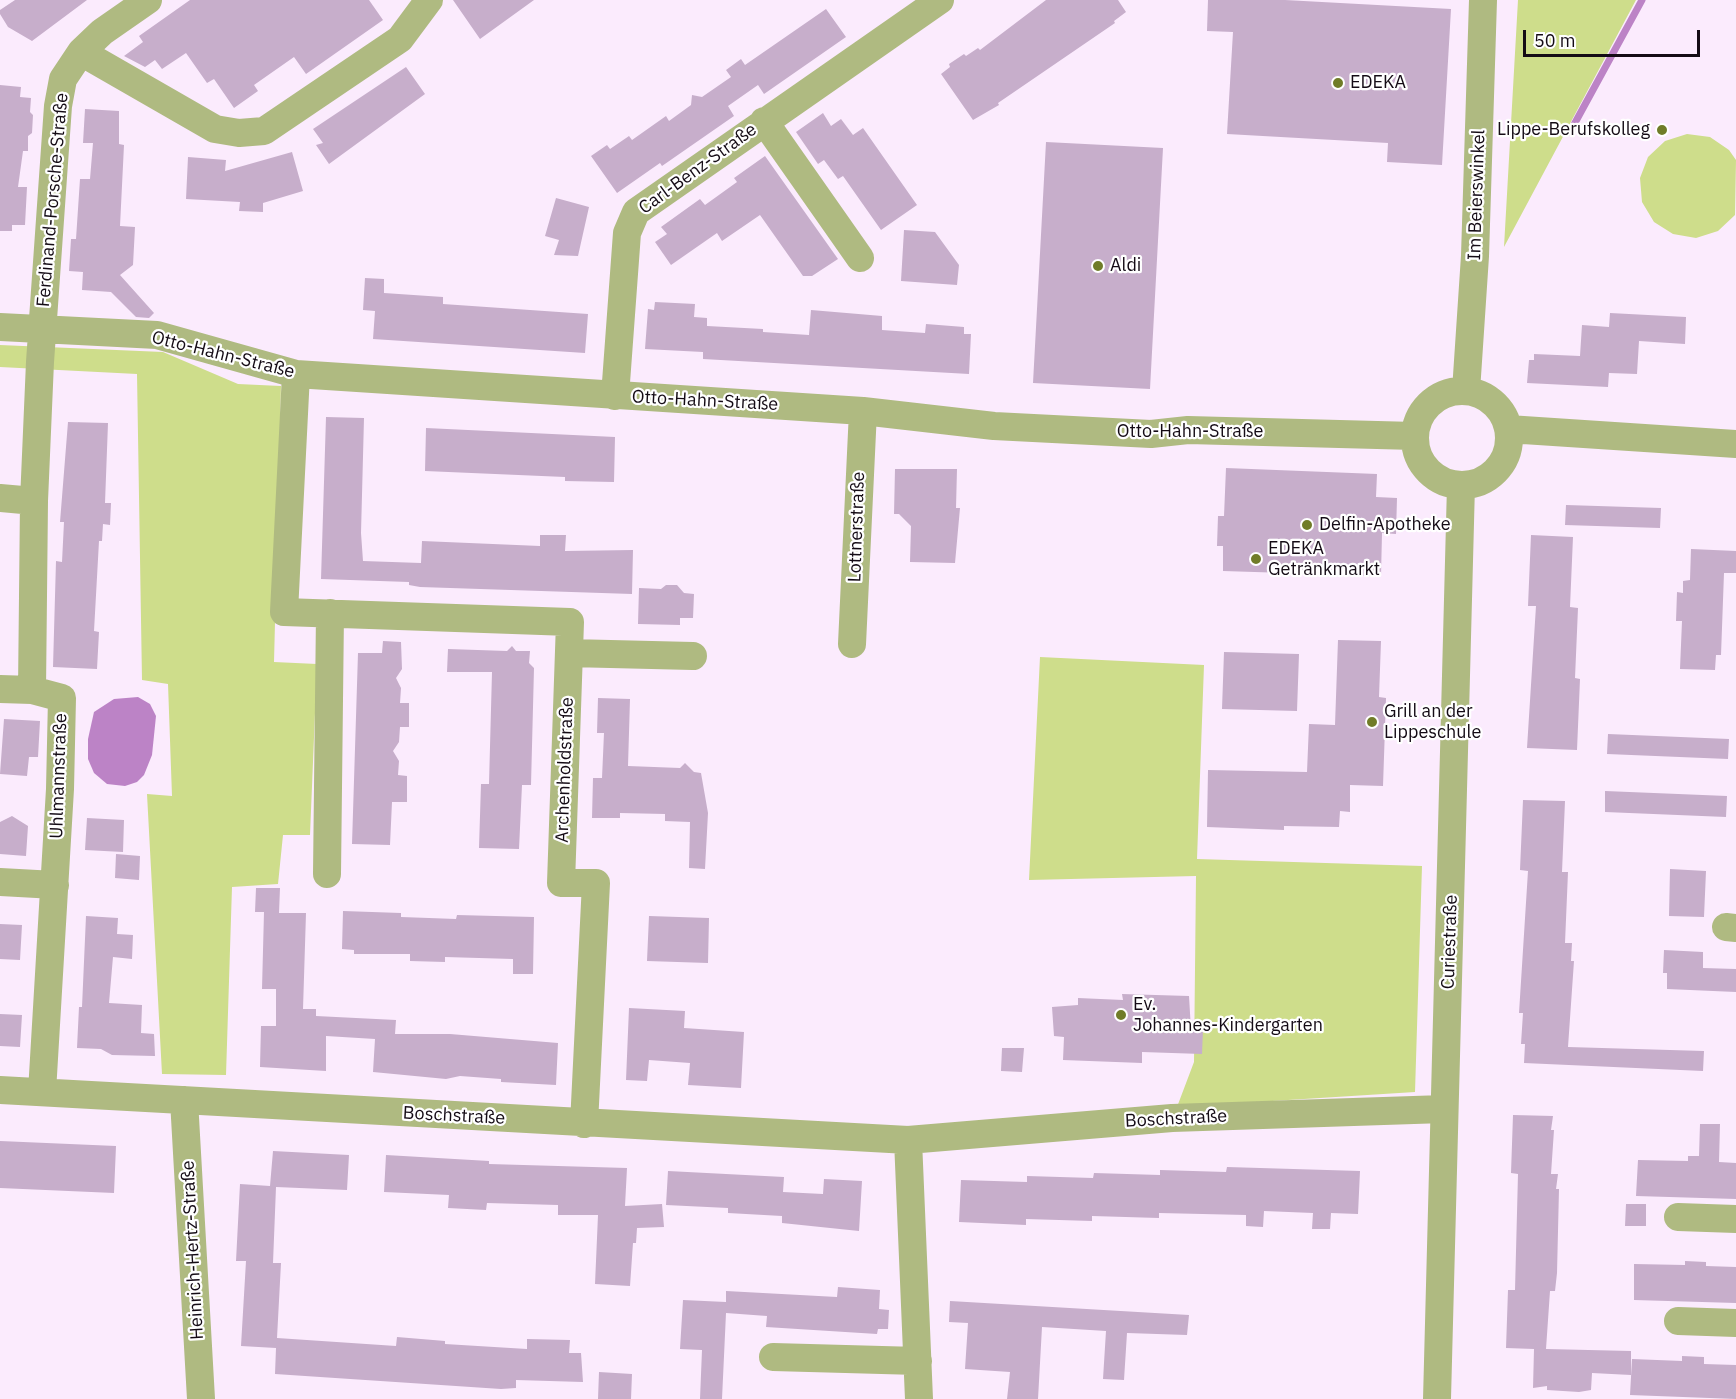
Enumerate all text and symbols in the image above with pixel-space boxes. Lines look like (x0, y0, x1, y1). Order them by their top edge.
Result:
scale bar (1526, 18, 1703, 56)
text: 50 m (1534, 29, 1576, 52)
place label: EDEKA (1350, 72, 1406, 94)
marker: EDEKA (1331, 76, 1345, 90)
street label: Ferdinand-Porsche-Straße (33, 92, 73, 308)
street label: Carl-Benz-Straße (635, 119, 761, 219)
place label: Lippe-Berufskolleg (1497, 119, 1650, 141)
marker: Lippe-Berufskolleg (1655, 123, 1669, 137)
street label: Im Beierswinkel (1464, 129, 1490, 261)
place label: Aldi (1110, 255, 1141, 277)
marker: Aldi (1091, 259, 1105, 273)
street label: Otto-Hahn-Straße (149, 327, 297, 383)
street label: Otto-Hahn-Straße (631, 386, 779, 416)
street label: Otto-Hahn-Straße (1117, 421, 1263, 443)
street label: Lottnerstraße (844, 471, 870, 583)
place label: Delfin-Apotheke (1319, 514, 1451, 536)
marker: Delfin-Apotheke (1300, 518, 1314, 532)
place label: EDEKA Getränkmarkt (1268, 538, 1380, 580)
marker: EDEKA Getränkmarkt (1249, 552, 1263, 566)
street label: Archenholdstraße (552, 697, 578, 843)
place label: Grill an der Lippeschule (1384, 701, 1481, 744)
street label: Uhlmannstraße (46, 713, 72, 839)
marker: Grill an der Lippeschule (1365, 715, 1379, 729)
street label: Curiestraße (1438, 894, 1462, 990)
place label: Ev. Johannes-Kindergarten (1133, 994, 1323, 1036)
marker: Ev. Johannes-Kindergarten (1114, 1008, 1128, 1022)
street label: Boschstraße (402, 1103, 506, 1129)
street label: Boschstraße (1124, 1106, 1228, 1132)
street label: Heinrich-Hertz-Straße (178, 1160, 208, 1340)

